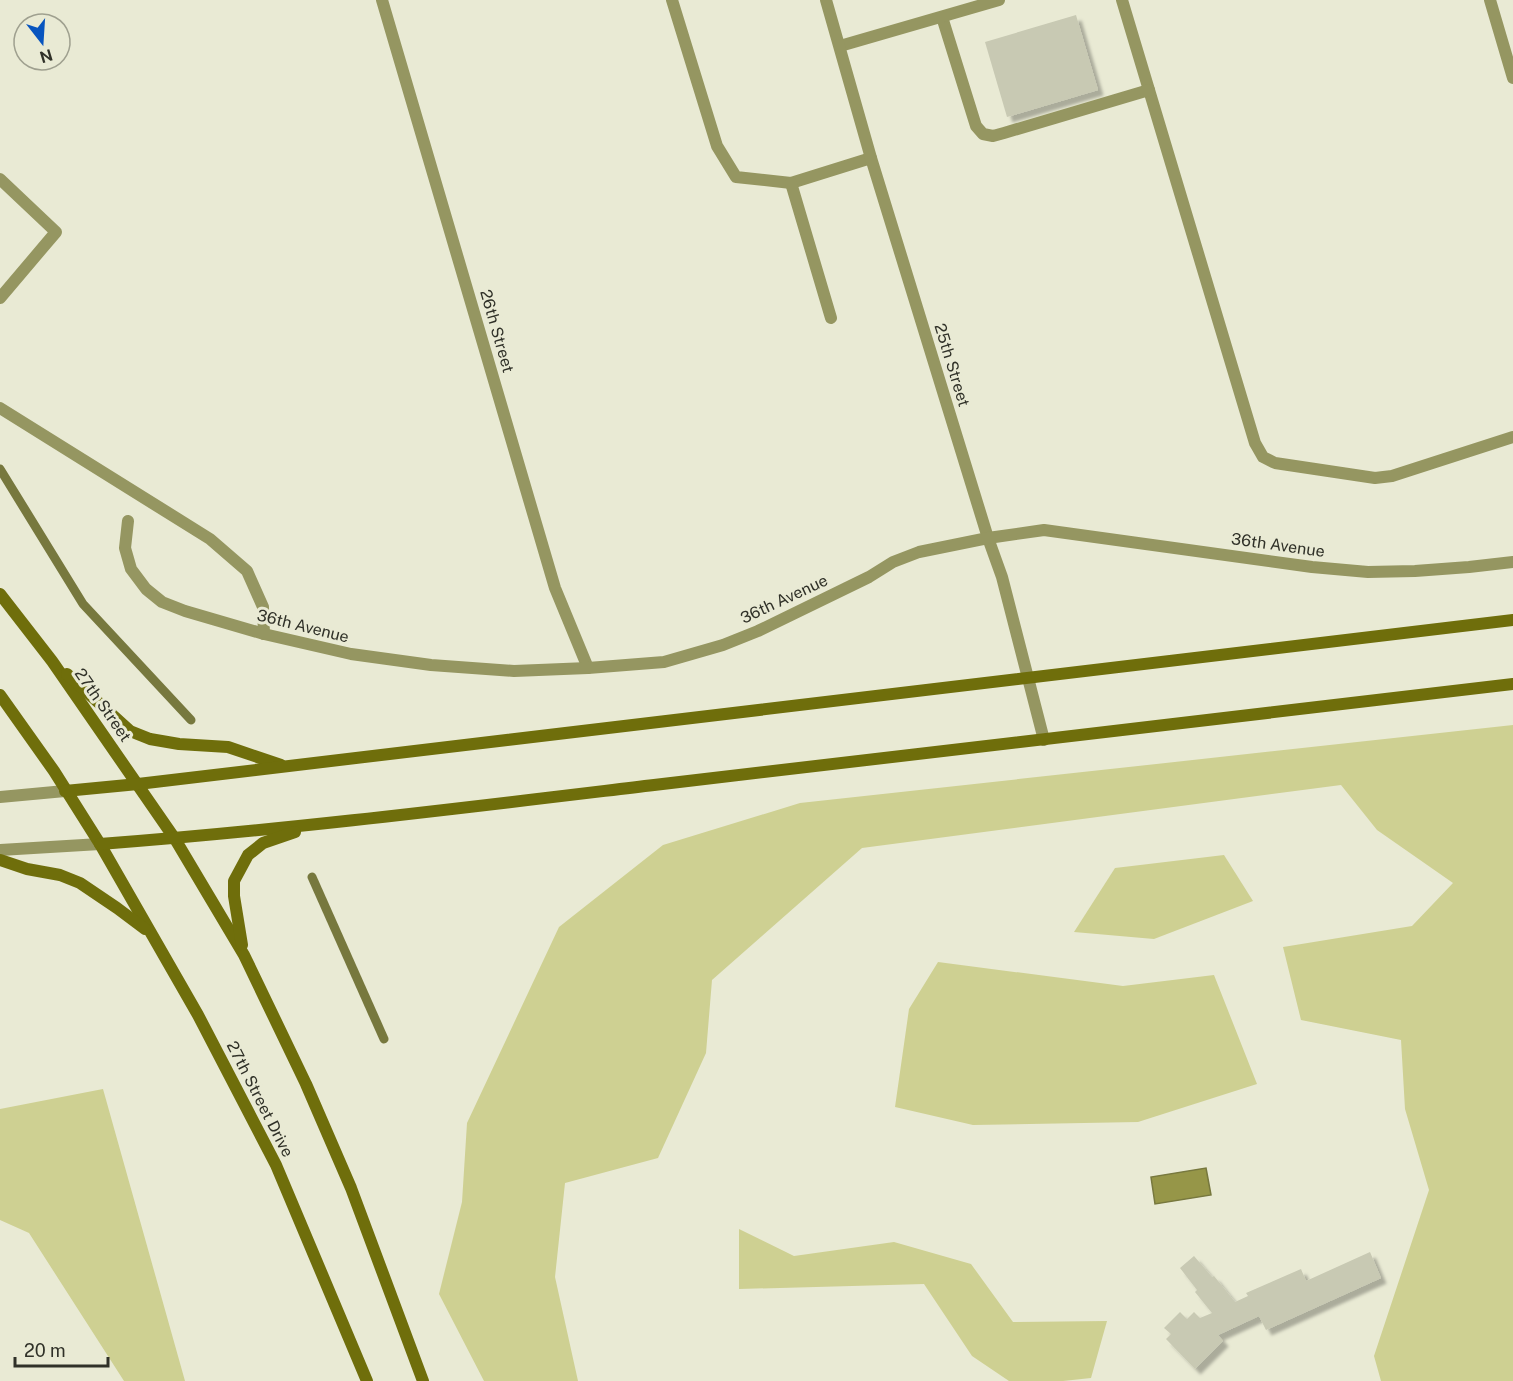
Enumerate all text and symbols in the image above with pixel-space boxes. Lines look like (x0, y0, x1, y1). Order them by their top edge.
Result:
north arrow (12, 12, 72, 72)
text: N (37, 45, 55, 67)
street label: 26th Street (476, 287, 518, 375)
street label: 25th Street (930, 321, 974, 409)
street label: 36th Avenue (1230, 529, 1326, 561)
street label: 36th Avenue (737, 570, 831, 628)
street label: 36th Avenue (255, 605, 351, 647)
street label: 27th Street (71, 665, 135, 745)
street label: 27th Street Drive (223, 1038, 297, 1160)
scale bar (15, 1330, 108, 1368)
text: 20 m (24, 1340, 66, 1361)

